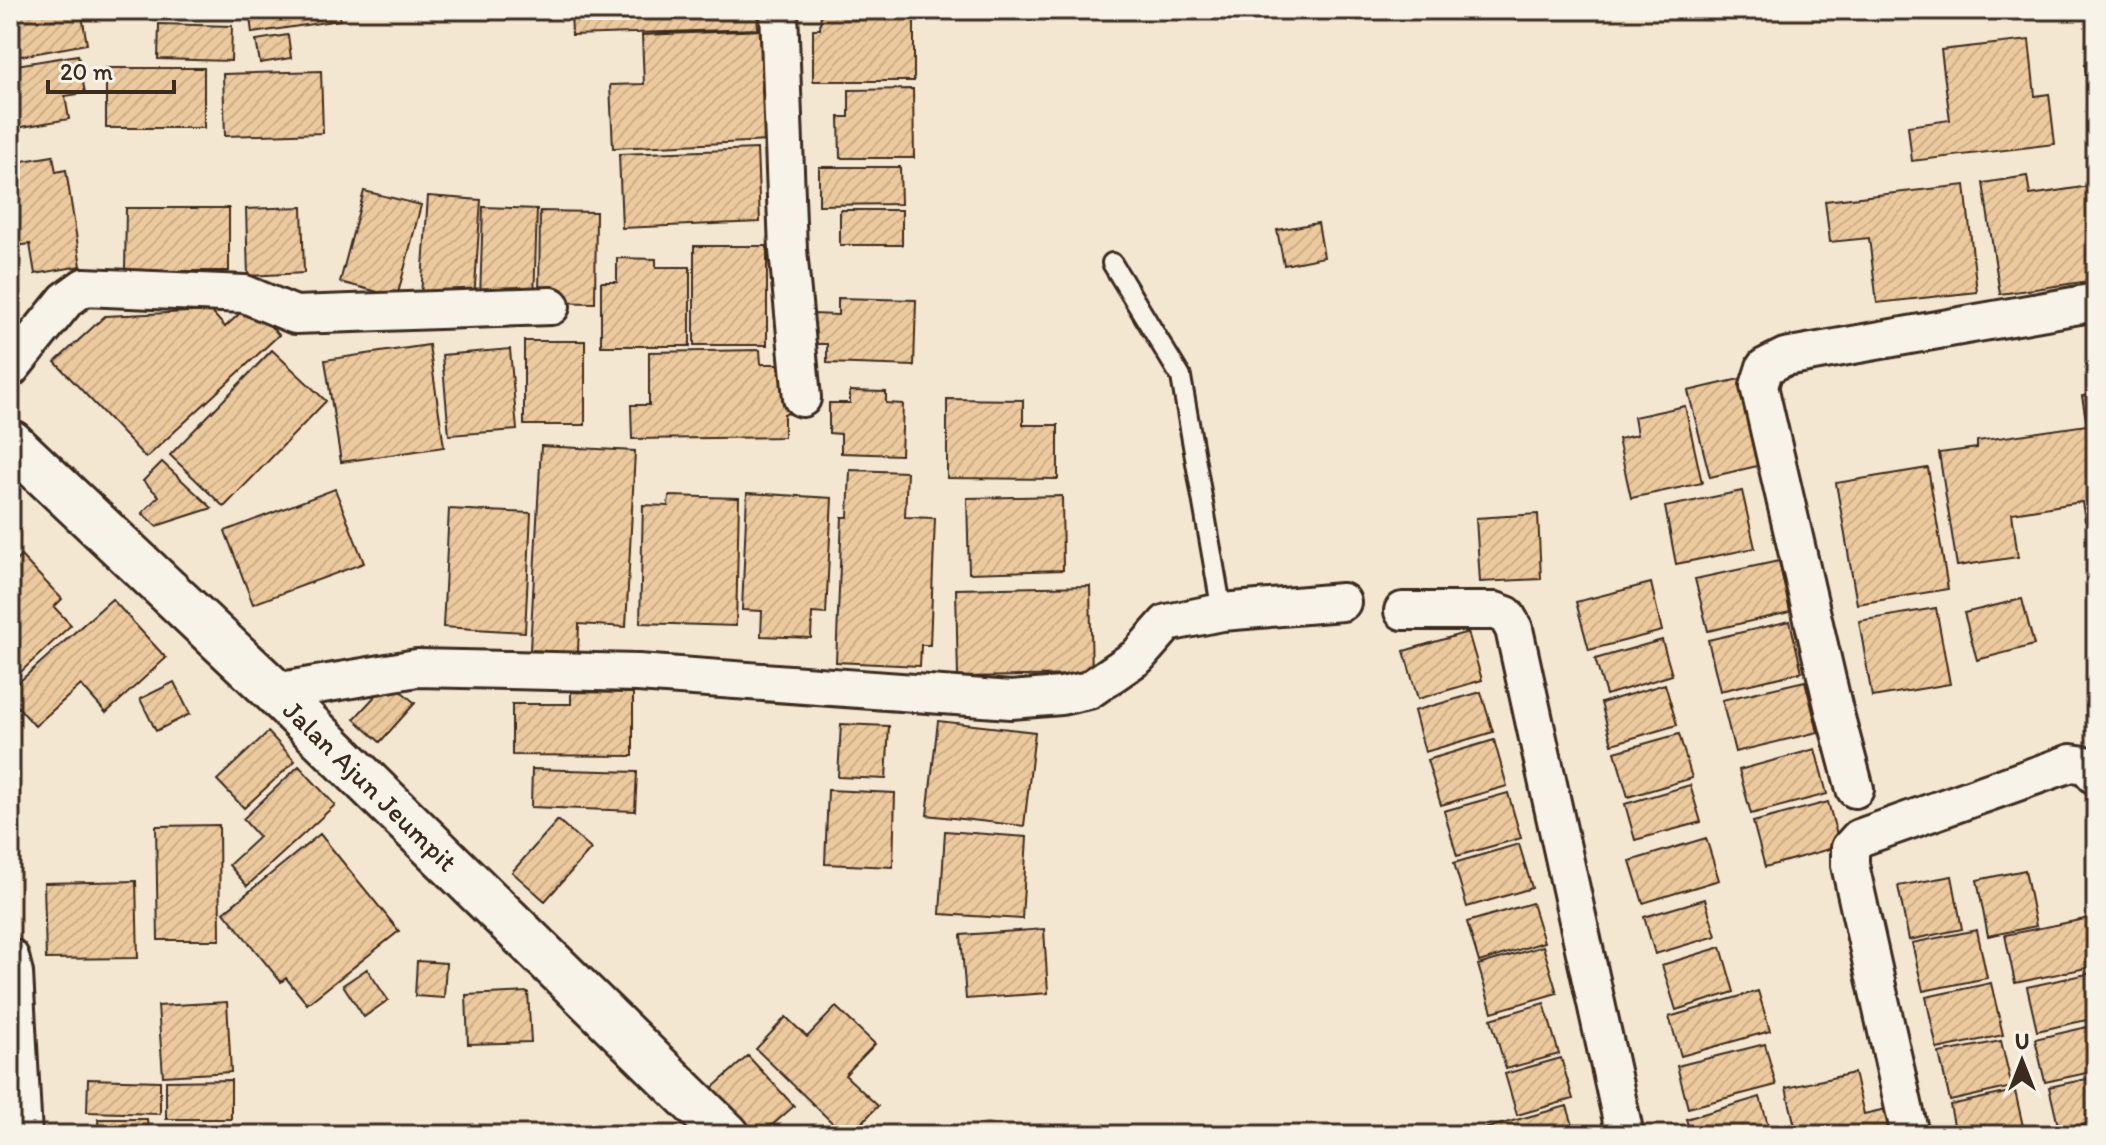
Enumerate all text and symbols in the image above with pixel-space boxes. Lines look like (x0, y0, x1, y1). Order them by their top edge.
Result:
scale bar (48, 44, 174, 94)
text: 20 m (60, 57, 113, 86)
street label: Jalan Ajun Jeumpit (276, 693, 465, 878)
north arrow (1982, 1021, 2062, 1101)
text: U (2015, 1028, 2029, 1055)

